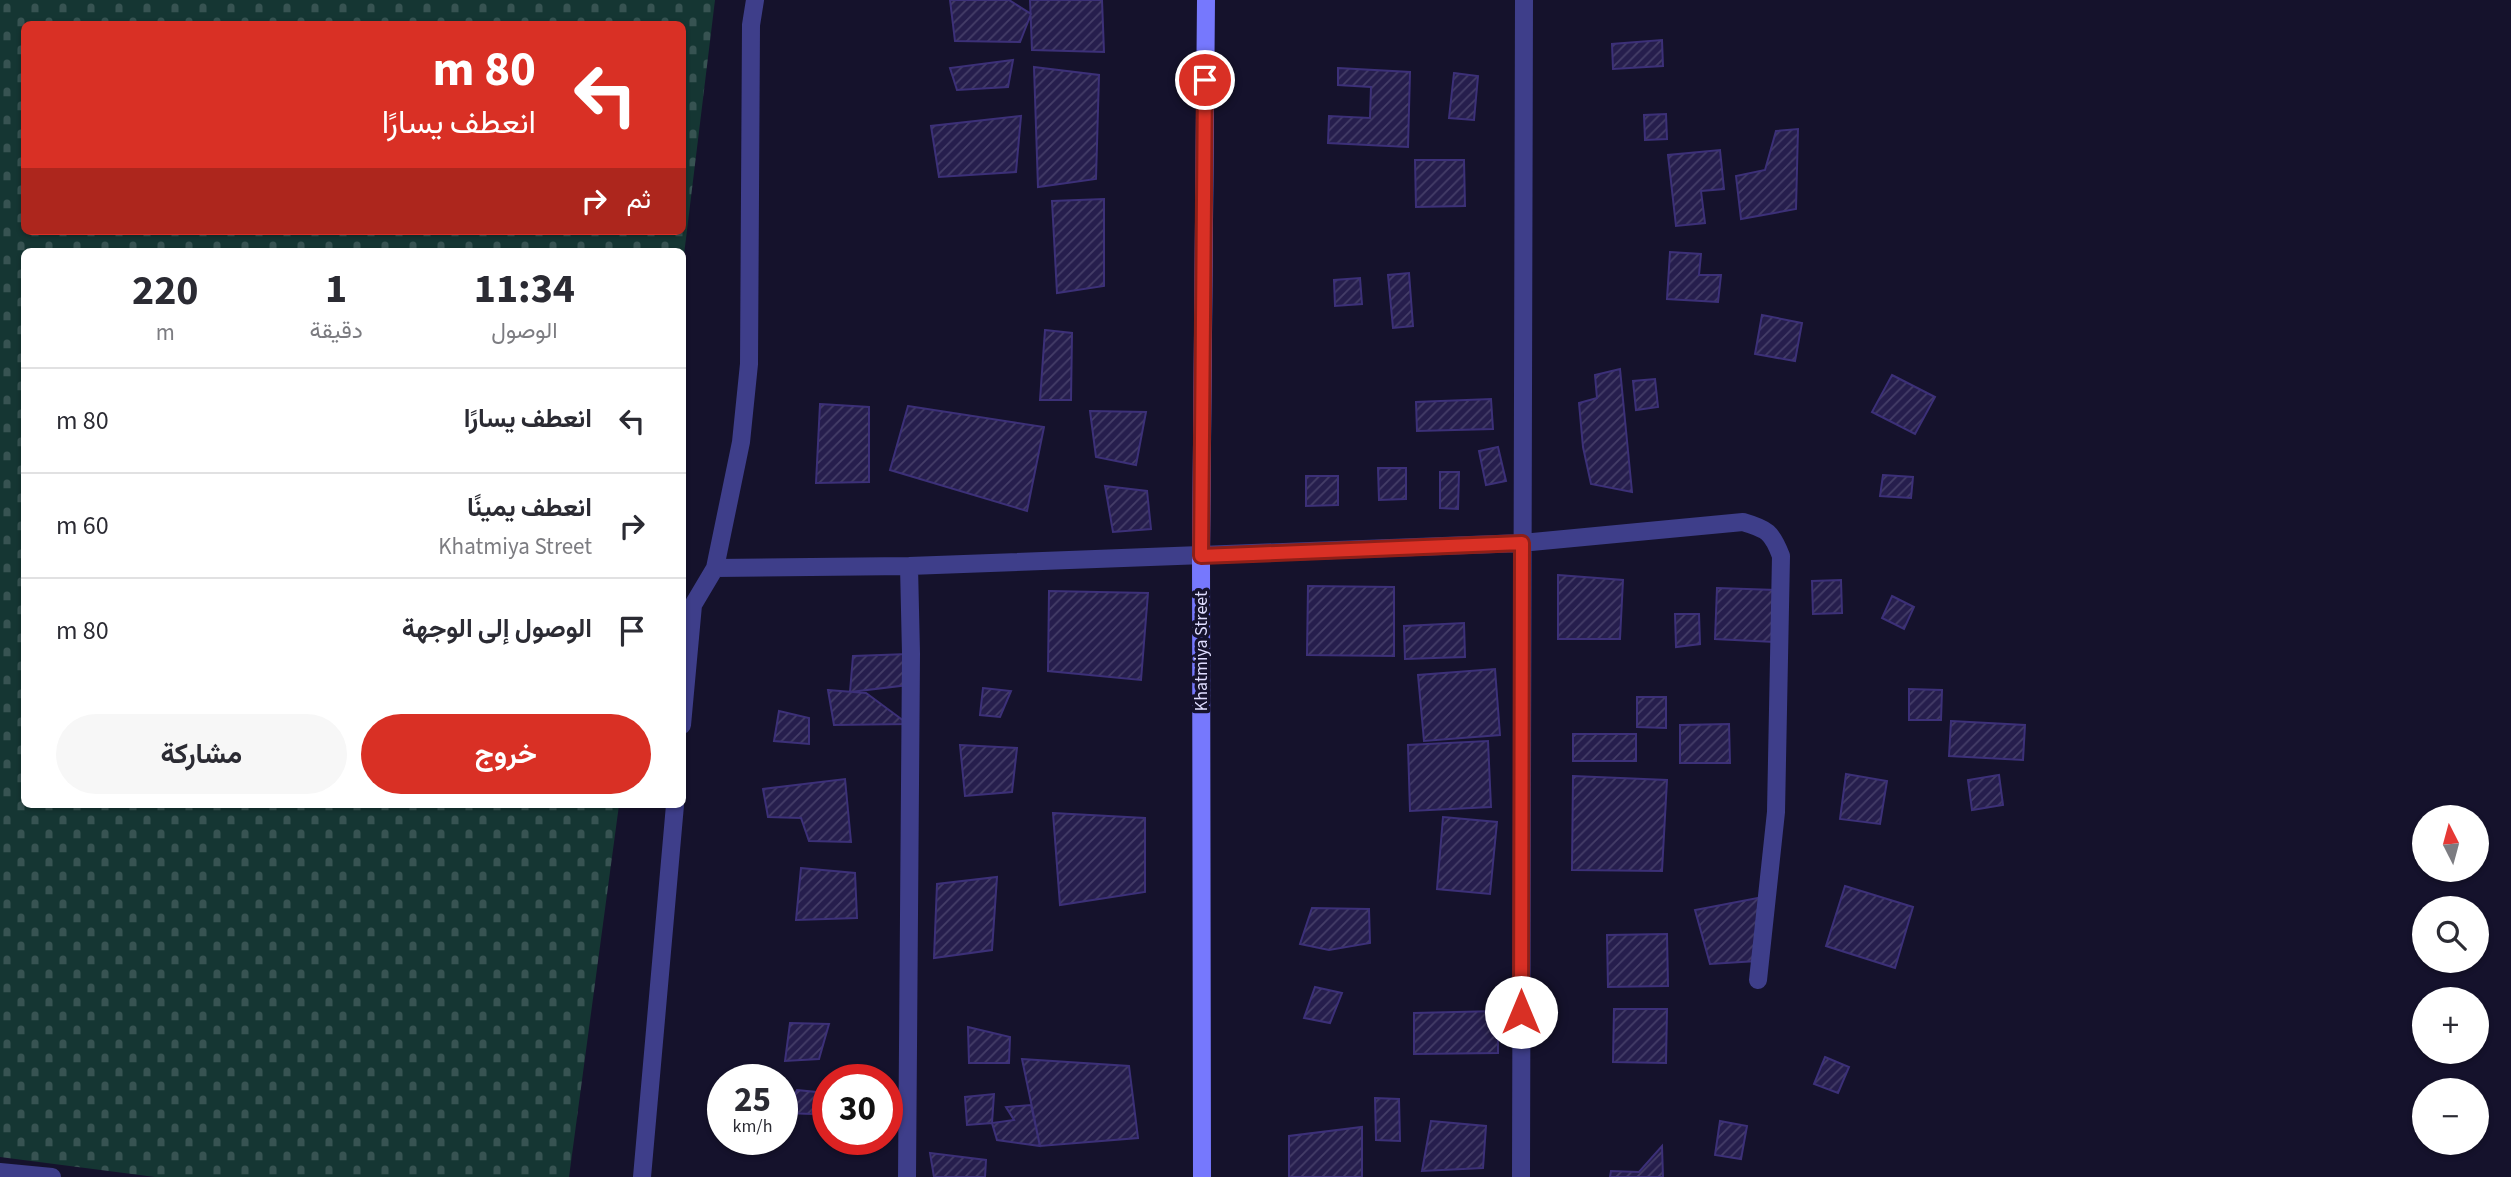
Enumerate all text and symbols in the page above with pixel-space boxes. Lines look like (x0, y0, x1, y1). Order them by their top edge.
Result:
text: 80 m (432, 35, 536, 105)
icon: left (560, 49, 651, 140)
pin (1175, 50, 1235, 110)
icon: arrive (1186, 61, 1224, 99)
text: انعطف يسارًا (382, 100, 536, 146)
text: ثم (627, 181, 651, 218)
icon: right (575, 182, 613, 220)
text: 1 (325, 259, 347, 319)
text: 11:34 (474, 259, 575, 319)
text: 220 (132, 261, 199, 321)
text: دقيقة (310, 314, 363, 347)
text: الوصول (491, 314, 558, 347)
text: m (156, 316, 175, 349)
text: انعطف يسارًا (464, 400, 592, 437)
text: 80 m (56, 402, 109, 439)
icon: left (613, 402, 651, 440)
text: انعطف يمينًا (467, 489, 592, 526)
text: 60 m (56, 507, 109, 544)
icon: right (613, 507, 651, 545)
text: Khatmiya Street (438, 530, 592, 563)
street label: Khatmiya Street (1189, 591, 1214, 711)
text: الوصول إلى الوجهة (402, 610, 592, 647)
text: 80 m (56, 612, 109, 649)
icon: arrive (613, 612, 651, 650)
button: مشاركة (56, 714, 347, 794)
button: خروج (361, 714, 651, 794)
north arrow (2412, 805, 2488, 882)
map controls (2412, 805, 2489, 1155)
button: search (2412, 896, 2489, 973)
position arrow (1484, 975, 1558, 1049)
button: + (2412, 987, 2489, 1064)
speed limit sign: 30 (812, 1064, 903, 1155)
text: 25 (734, 1075, 771, 1125)
button: − (2412, 1078, 2489, 1155)
text: km/h (733, 1114, 772, 1139)

